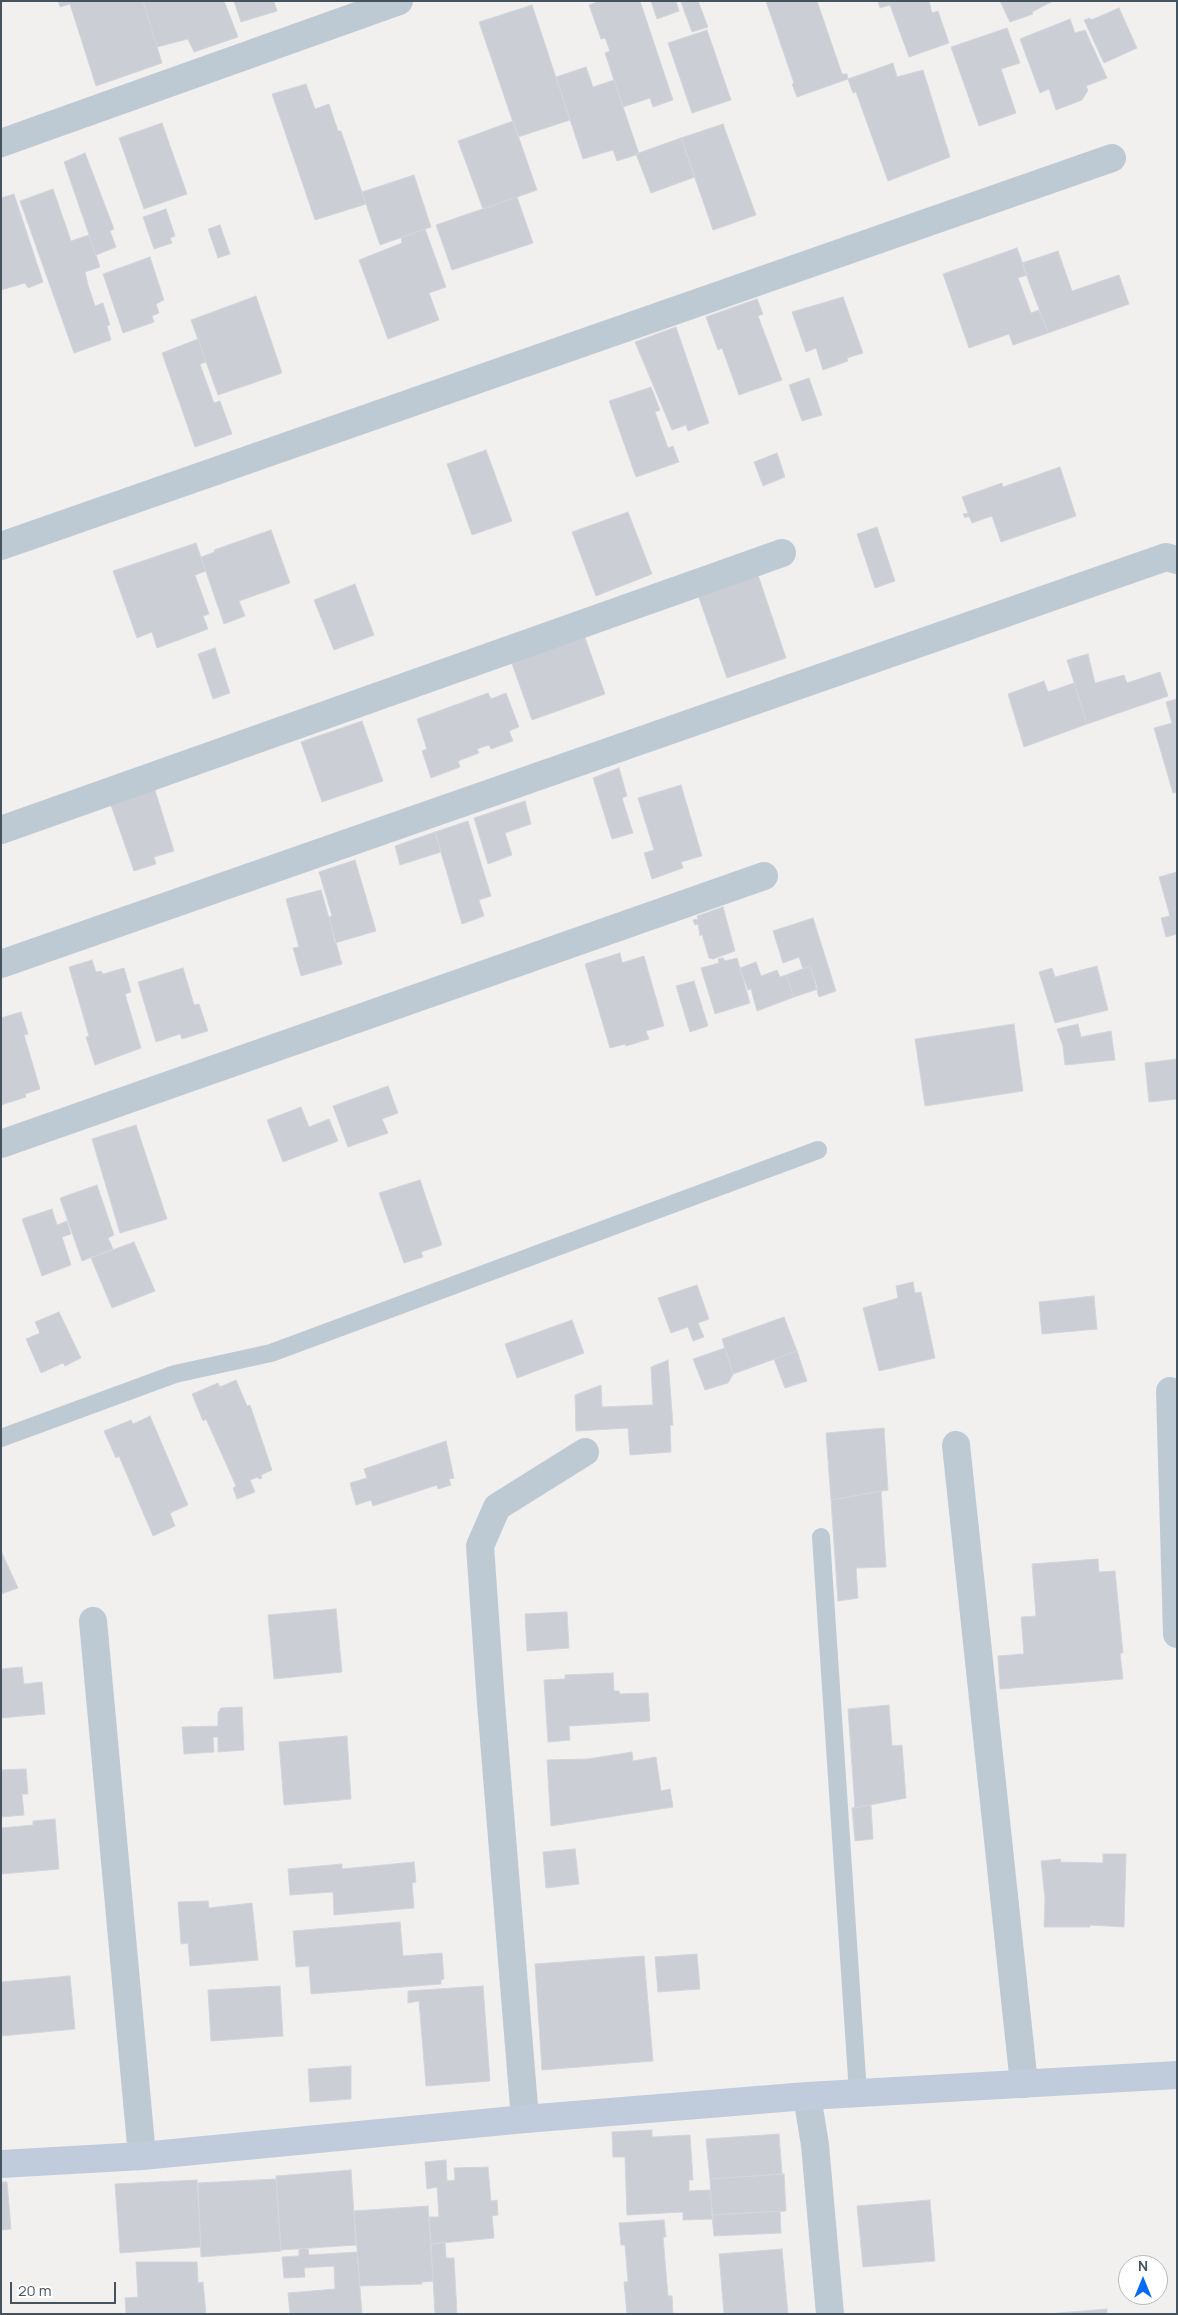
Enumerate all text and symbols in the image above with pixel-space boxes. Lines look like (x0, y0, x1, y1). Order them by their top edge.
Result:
north arrow (1118, 2255, 1168, 2305)
text: N (1138, 2256, 1148, 2275)
scale bar (12, 2272, 119, 2304)
text: 20 m (18, 2280, 51, 2301)

